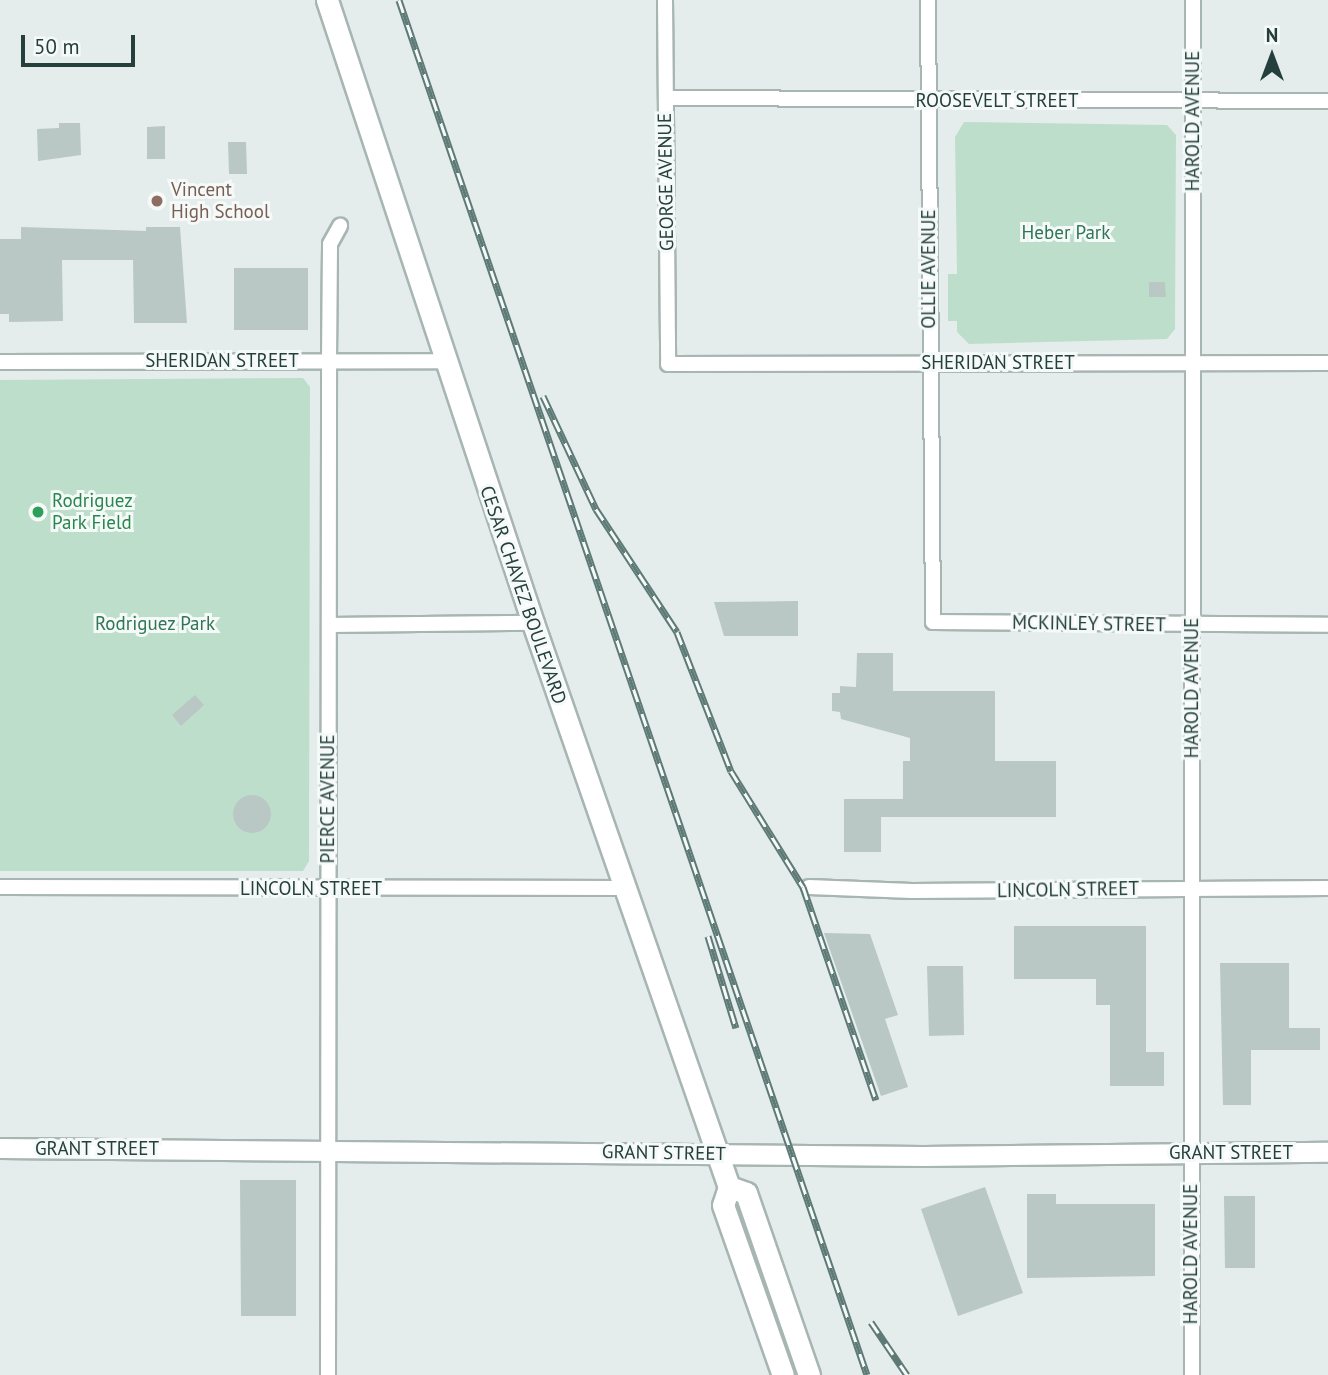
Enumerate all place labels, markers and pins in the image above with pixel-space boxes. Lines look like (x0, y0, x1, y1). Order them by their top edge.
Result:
place label: Vincent High School (171, 179, 269, 223)
marker: Vincent High School (149, 193, 165, 209)
place label: Rodriguez Park Field (52, 490, 133, 534)
marker: Rodriguez Park Field (30, 504, 46, 520)

